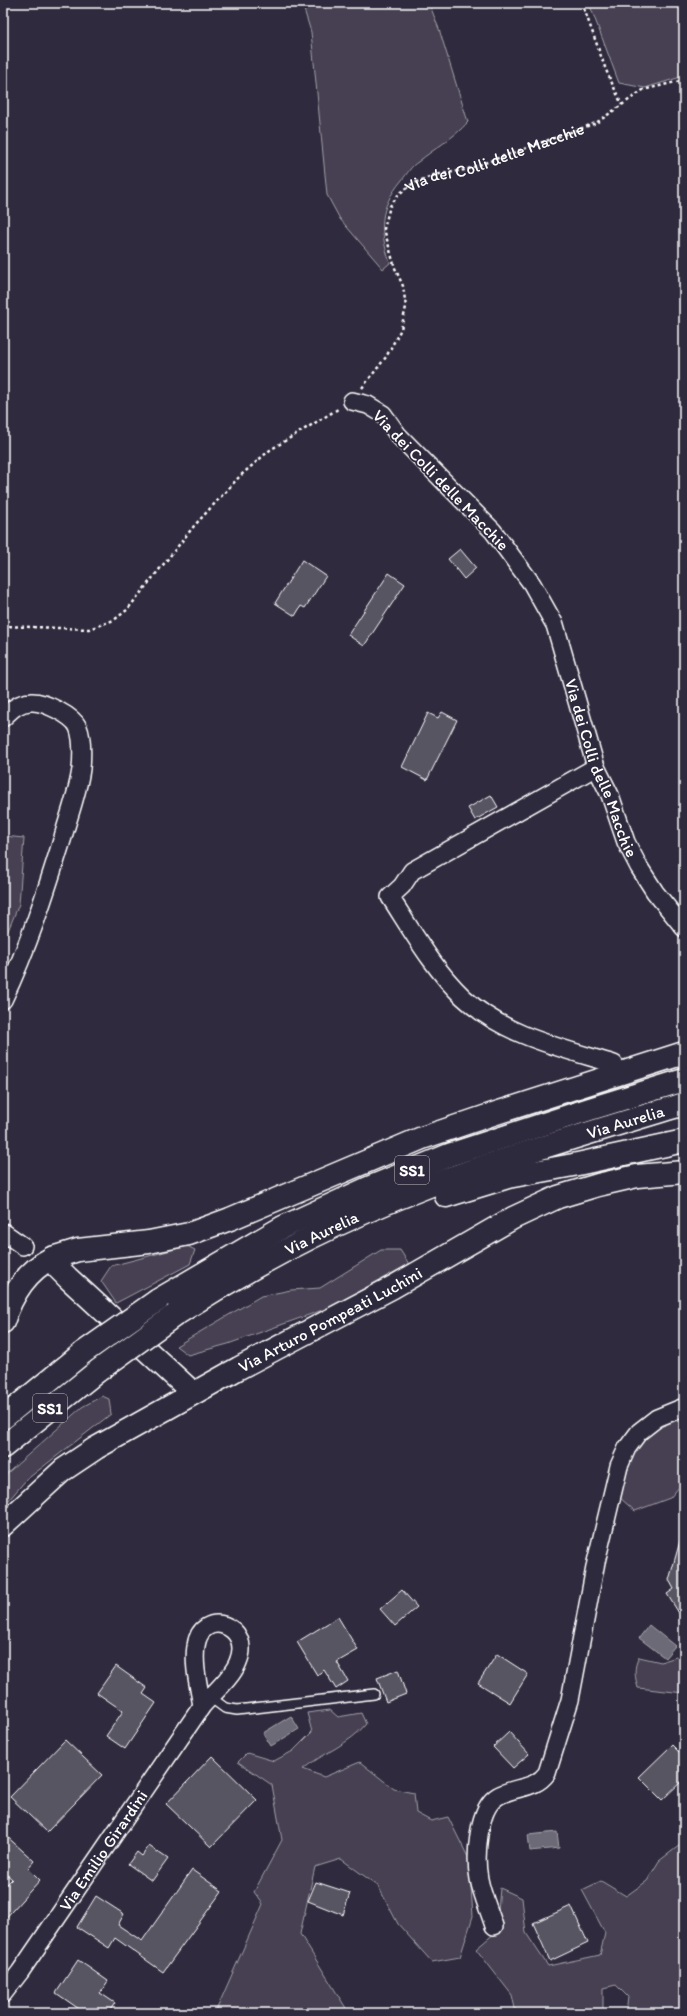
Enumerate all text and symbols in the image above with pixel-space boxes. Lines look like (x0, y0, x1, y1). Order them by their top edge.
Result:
street label: Via dei Colli delle Macchie (400, 118, 587, 196)
street label: Via dei Colli delle Macchie (369, 405, 513, 555)
street label: Via dei Colli delle Macchie (561, 676, 642, 860)
street label: Via Aurelia (584, 1101, 667, 1143)
road number: SS1 (395, 1156, 429, 1184)
street label: Via Aurelia (281, 1207, 362, 1259)
street label: Via Arturo Pompeati Luchini (235, 1263, 425, 1377)
road number: SS1 (33, 1394, 67, 1422)
street label: Via Emilio Girardini (55, 1786, 151, 1915)

